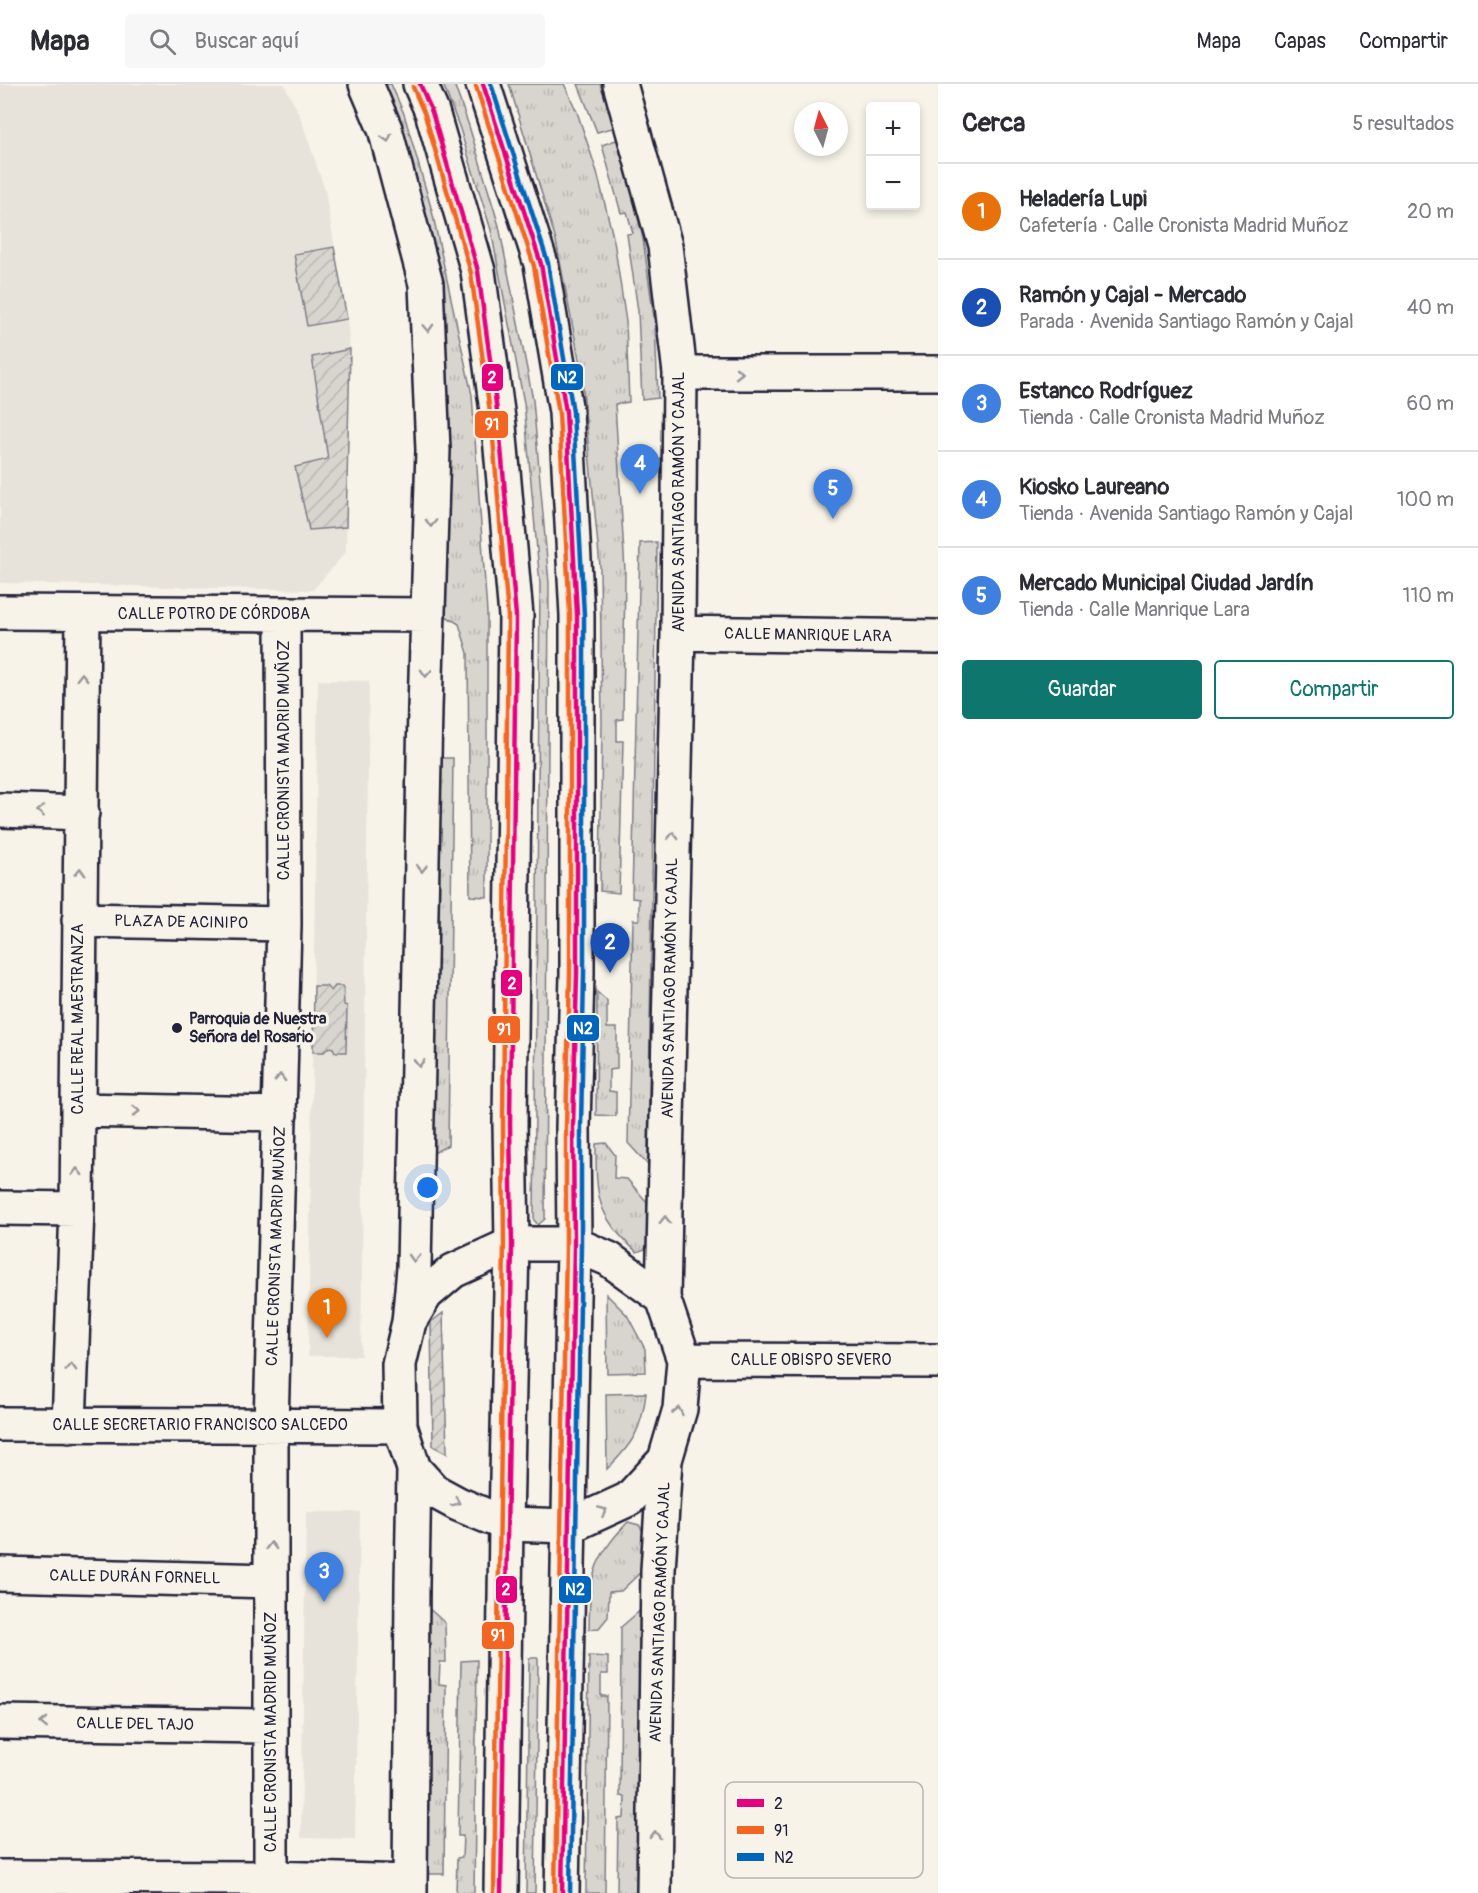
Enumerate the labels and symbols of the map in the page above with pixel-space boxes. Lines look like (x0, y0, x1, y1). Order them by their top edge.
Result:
north arrow (794, 102, 848, 156)
one-way arrow (380, 133, 393, 143)
one-way arrow (421, 324, 434, 333)
line badge: 2 (481, 363, 504, 392)
line badge: N2 (550, 363, 584, 391)
one-way arrow (734, 367, 743, 379)
text: 2 (488, 368, 497, 388)
text: N2 (557, 368, 577, 388)
street label: AVENIDA SANTIAGO RAMÓN Y CAJAL (668, 372, 689, 632)
line badge: 91 (474, 410, 509, 439)
text: 91 (485, 415, 499, 435)
pin: 4 (620, 444, 660, 494)
pin: 5 (814, 470, 852, 519)
one-way arrow (425, 519, 437, 528)
street label: CALLE POTRO DE CÓRDOBA (118, 603, 310, 624)
street label: CALLE MANRIQUE LARA (724, 624, 892, 646)
street label: CALLE CRONISTA MADRID MUÑOZ (274, 640, 294, 880)
one-way arrow (420, 669, 433, 678)
one-way arrow (76, 672, 88, 681)
one-way arrow (36, 805, 45, 818)
one-way arrow (667, 831, 680, 840)
street label: AVENIDA SANTIAGO RAMÓN Y CAJAL (657, 858, 682, 1118)
one-way arrow (416, 864, 429, 873)
one-way arrow (74, 867, 86, 876)
street label: PLAZA DE ACINIPO (114, 911, 248, 933)
street label: CALLE REAL MAESTRANZA (68, 924, 88, 1114)
pin: 2 (590, 924, 630, 973)
line badge: 2 (500, 969, 523, 997)
text: 2 (508, 974, 517, 994)
place label: Parroquia de Nuestra Señora del Rosario (189, 1009, 327, 1047)
line badge: N2 (566, 1014, 600, 1042)
line badge: 91 (487, 1015, 521, 1044)
text: N2 (573, 1019, 593, 1039)
text: 91 (497, 1020, 511, 1040)
marker: Parroquia de Nuestra Señora del Rosario (170, 1021, 184, 1035)
one-way arrow (413, 1059, 425, 1068)
one-way arrow (274, 1074, 287, 1083)
one-way arrow (132, 1105, 141, 1117)
street label: CALLE CRONISTA MADRID MUÑOZ (262, 1125, 290, 1367)
one-way arrow (71, 1167, 83, 1176)
your location (413, 1173, 442, 1202)
one-way arrow (658, 1215, 671, 1224)
one-way arrow (408, 1254, 421, 1263)
pin: 1 (308, 1288, 346, 1338)
street label: CALLE OBISPO SEVERO (731, 1350, 891, 1370)
one-way arrow (65, 1362, 77, 1371)
one-way arrow (671, 1406, 684, 1416)
street label: CALLE SECRETARIO FRANCISCO SALCEDO (52, 1415, 348, 1435)
street label: AVENIDA SANTIAGO RAMÓN Y CAJAL (644, 1481, 675, 1743)
one-way arrow (450, 1495, 461, 1507)
one-way arrow (597, 1506, 608, 1518)
one-way arrow (265, 1542, 277, 1551)
pin: 3 (304, 1552, 344, 1602)
street label: CALLE DURÁN FORNELL (49, 1566, 221, 1588)
line badge: 2 (495, 1575, 518, 1604)
line badge: N2 (558, 1575, 592, 1604)
text: 2 (502, 1580, 511, 1600)
text: N2 (565, 1580, 585, 1600)
street label: CALLE CRONISTA MADRID MUÑOZ (261, 1612, 281, 1852)
line badge: 91 (481, 1621, 515, 1650)
text: 91 (491, 1626, 505, 1646)
street label: CALLE DEL TAJO (76, 1713, 194, 1735)
one-way arrow (40, 1717, 49, 1729)
legend (725, 1782, 923, 1878)
text: 2 (774, 1794, 783, 1814)
text: 91 (774, 1821, 789, 1841)
one-way arrow (649, 1830, 661, 1839)
text: N2 (774, 1848, 794, 1868)

